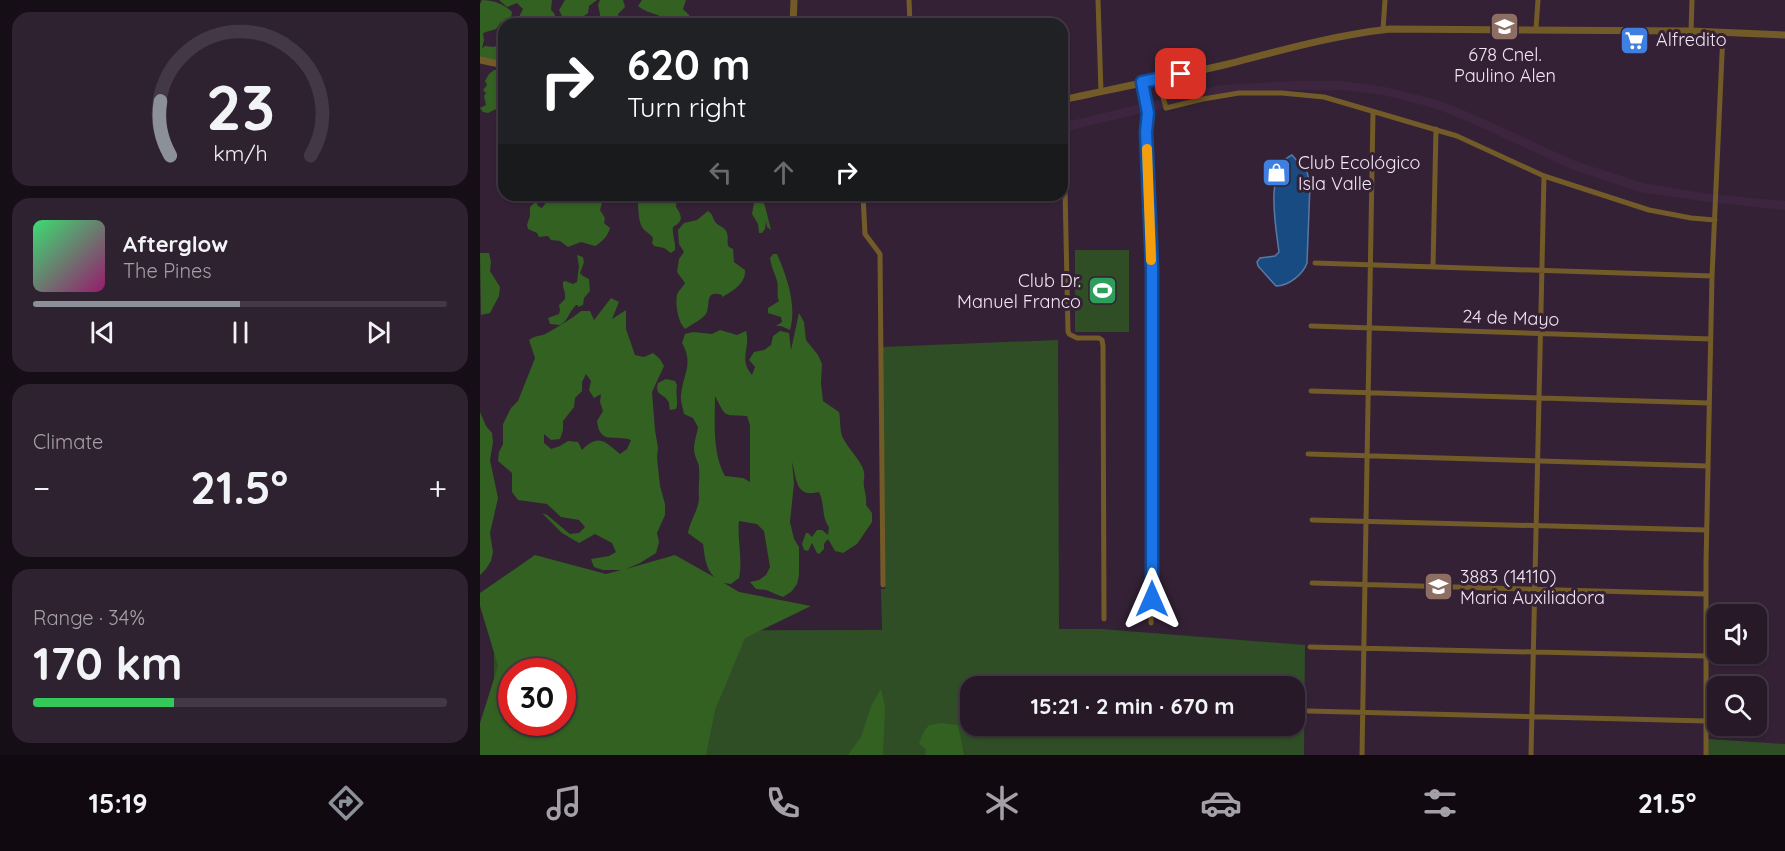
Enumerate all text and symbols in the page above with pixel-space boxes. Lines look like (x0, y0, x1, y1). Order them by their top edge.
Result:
school or university icon: 678 Cnel. Paulino Alen (1489, 10, 1521, 42)
supermarket icon: Alfredito (1619, 24, 1651, 56)
place label: Alfredito (1656, 28, 1727, 51)
text: 620 m (627, 38, 750, 91)
icon: right (528, 42, 606, 120)
place label: 678 Cnel. Paulino Alen (1454, 43, 1556, 87)
pin (1155, 48, 1206, 99)
icon: arrive (1164, 57, 1197, 90)
text: 23 (205, 68, 275, 146)
text: Turn right (627, 90, 746, 124)
text: km/h (213, 140, 267, 166)
place label: Club Ecológico Isla Valle (1298, 151, 1421, 195)
icon: left (704, 156, 737, 189)
icon: ahead (767, 156, 800, 189)
icon: right (830, 156, 863, 189)
shop icon: Club Ecológico Isla Valle (1261, 157, 1293, 189)
text: Afterglow (123, 230, 228, 258)
text: The Pines (123, 258, 212, 283)
place label: Club Dr. Manuel Franco (957, 269, 1081, 313)
sports icon: Club Dr. Manuel Franco (1086, 275, 1118, 307)
street label: 24 de Mayo (1462, 304, 1560, 331)
icon: previous (86, 316, 119, 349)
icon: pause (224, 316, 257, 349)
icon: next (362, 316, 395, 349)
text: Climate (33, 429, 103, 454)
text: 21.5° (190, 459, 288, 515)
text: − (33, 467, 50, 508)
text: + (428, 467, 447, 508)
place label: 3883 (14110) Maria Auxiliadora (1460, 565, 1605, 609)
position arrow (1120, 567, 1184, 631)
school or university icon: 3883 (14110) Maria Auxiliadora (1423, 571, 1455, 603)
map controls (1707, 604, 1767, 736)
button: sound (1707, 604, 1767, 664)
text: Range · 34% (33, 605, 145, 630)
text: 170 km (33, 635, 183, 691)
speed limit sign: 30 (498, 658, 576, 736)
button: search (1707, 676, 1767, 736)
text: 15:21 · 2 min · 670 m (1030, 692, 1235, 720)
icon: directions (325, 782, 367, 824)
icon: music (543, 782, 585, 824)
icon: phone (762, 782, 804, 824)
icon: climate (981, 782, 1023, 824)
icon: car (1200, 782, 1242, 824)
icon: filters (1419, 782, 1461, 824)
text: 15:19 (88, 786, 148, 820)
text: 21.5° (1638, 786, 1696, 820)

